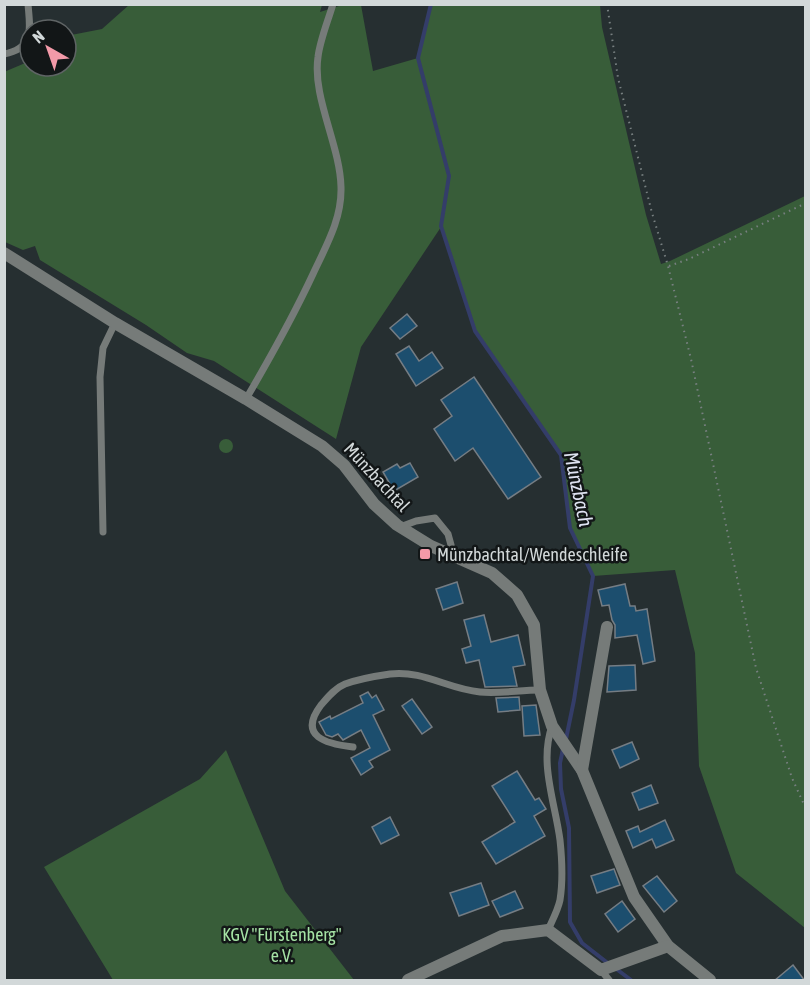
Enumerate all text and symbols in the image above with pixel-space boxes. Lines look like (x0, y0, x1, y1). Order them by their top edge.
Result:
north arrow (18, 18, 78, 78)
text: N (29, 27, 48, 46)
street label: Münzbachtal (340, 438, 414, 516)
water label: Münzbach (560, 450, 598, 529)
place label: Münzbachtal/Wendeschleife (437, 544, 628, 565)
marker: Münzbachtal/Wendeschleife (418, 547, 432, 561)
park label: KGV "Fürstenberg" e.V. (222, 924, 342, 966)

